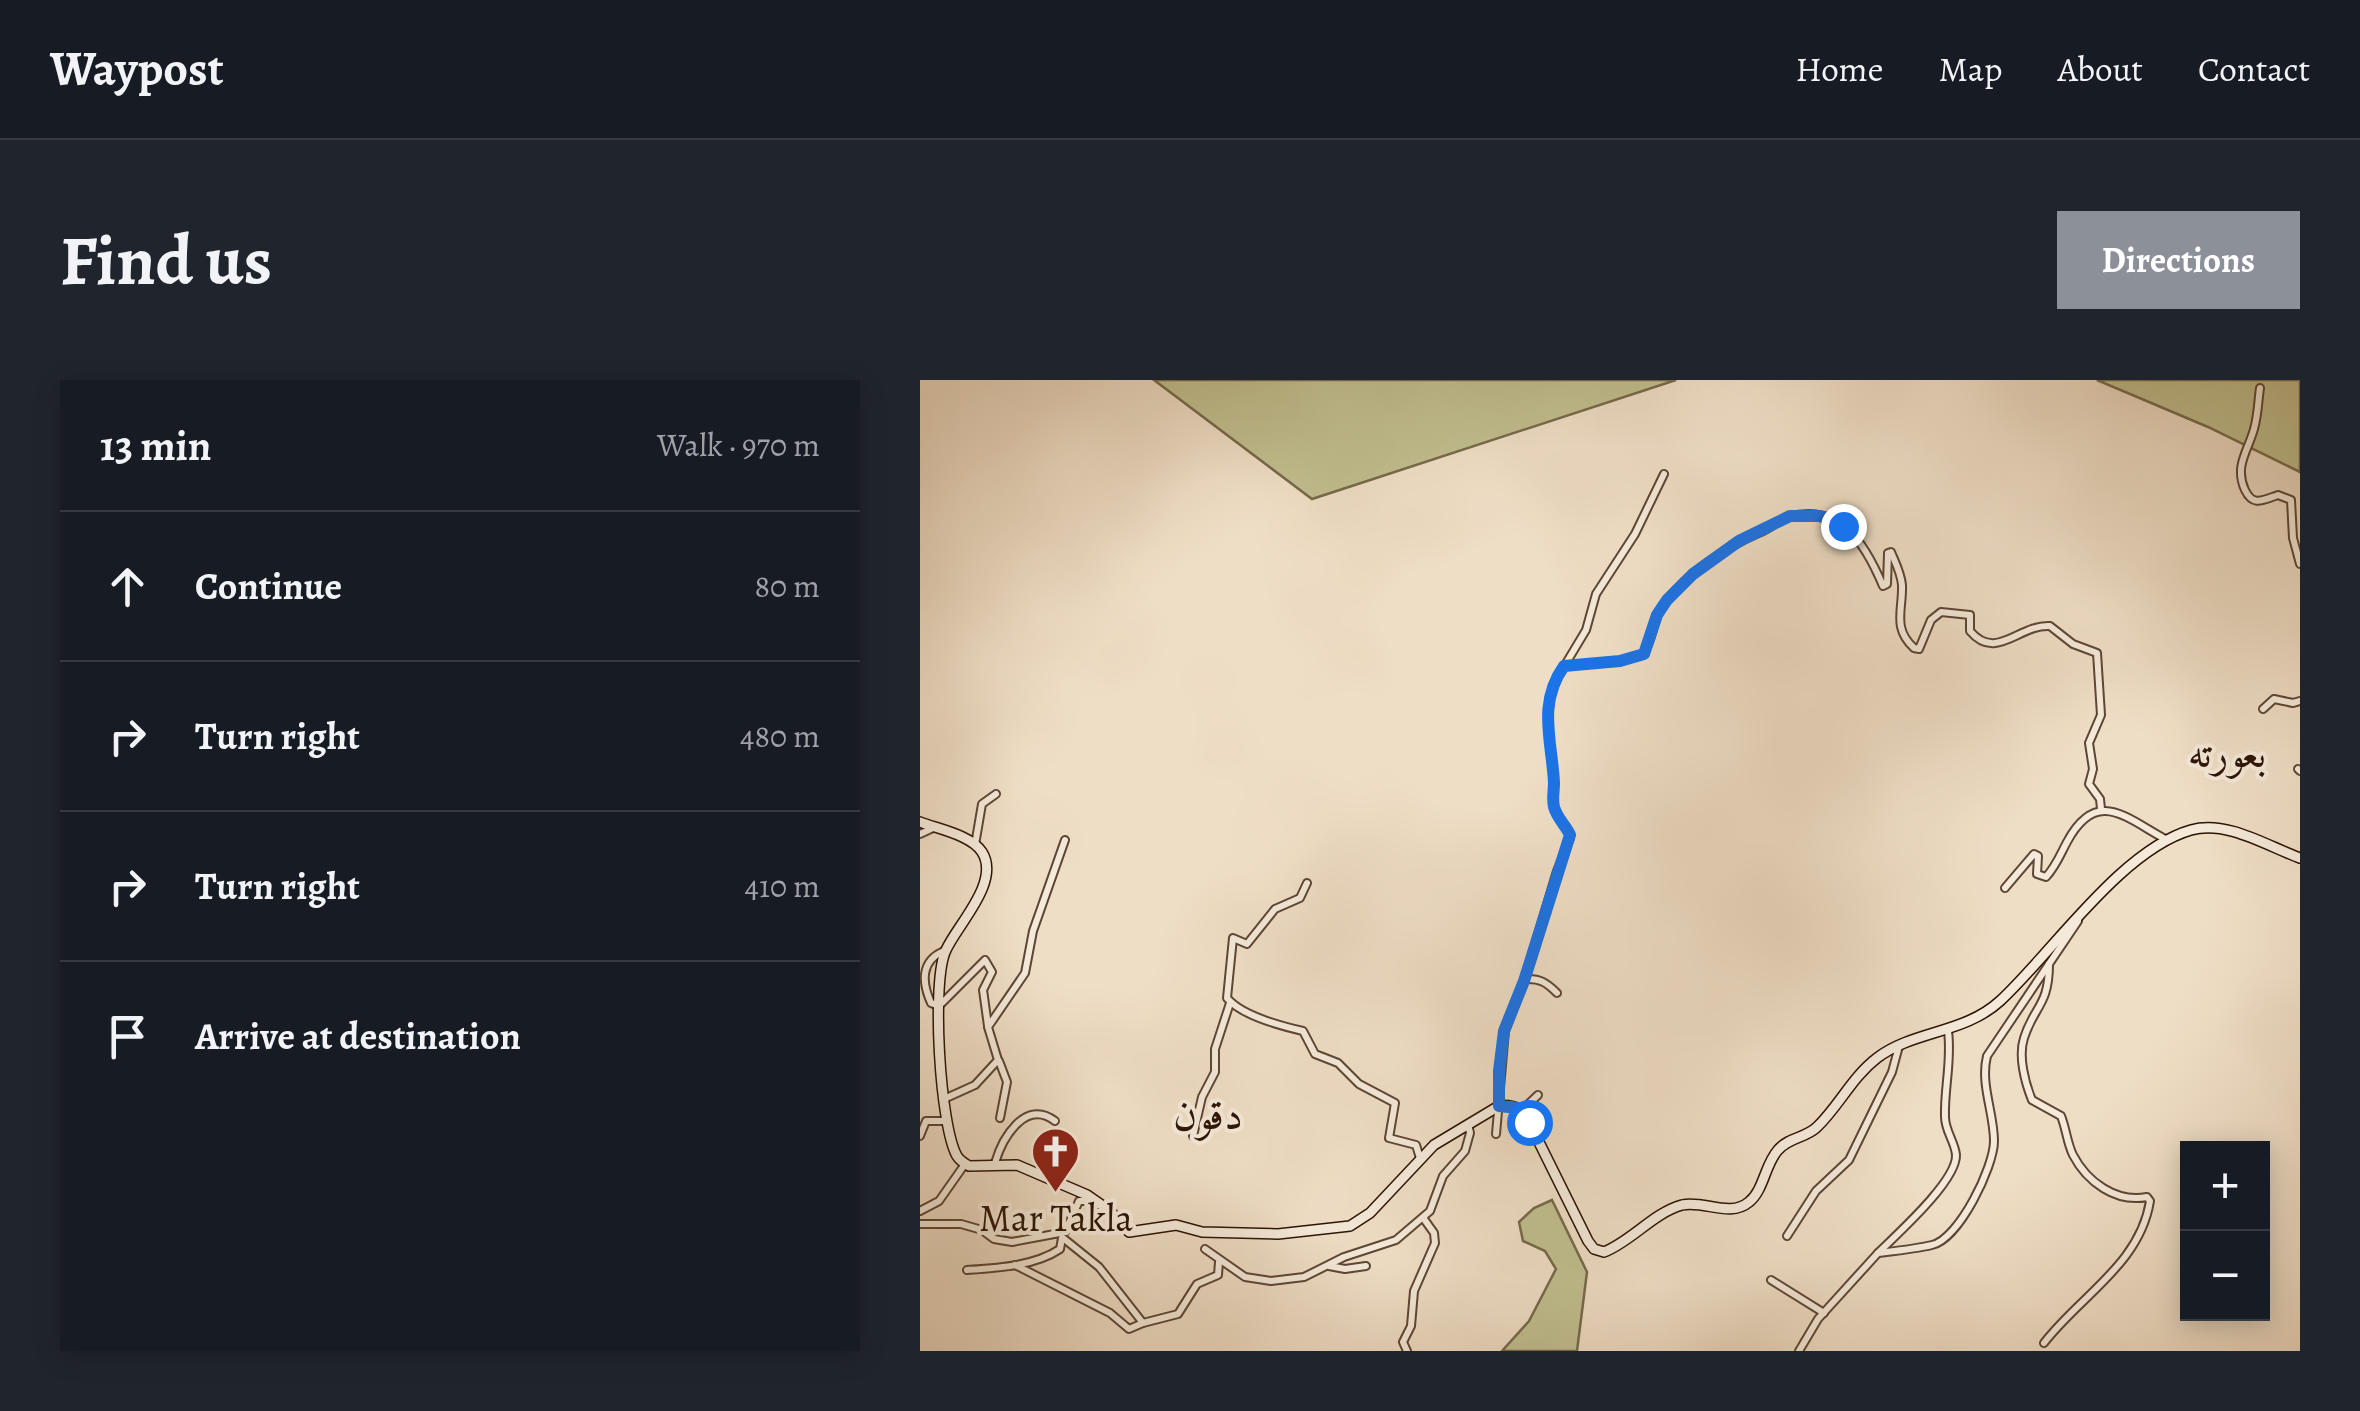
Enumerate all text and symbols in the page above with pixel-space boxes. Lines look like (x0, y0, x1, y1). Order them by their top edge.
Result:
text: Waypost (50, 36, 224, 102)
text: Home (1795, 45, 1883, 93)
text: Map (1938, 45, 2002, 93)
text: About (2057, 45, 2143, 93)
text: Contact (2198, 45, 2310, 93)
button: Directions (2057, 211, 2300, 309)
text: Find us (60, 213, 272, 308)
text: 13 min (100, 417, 211, 474)
text: Walk · 970 m (657, 423, 820, 467)
route end (1821, 504, 1867, 550)
icon: ahead (100, 559, 155, 614)
text: Continue (195, 560, 342, 612)
text: 80 m (754, 564, 820, 608)
icon: right (100, 709, 155, 764)
text: Turn right (195, 710, 360, 762)
text: 480 m (740, 714, 820, 758)
district label: بعورته (2188, 724, 2266, 781)
icon: right (100, 859, 155, 914)
text: Turn right (195, 860, 360, 912)
text: 410 m (745, 864, 820, 908)
icon: arrive (100, 1009, 155, 1064)
text: Arrive at destination (195, 1010, 521, 1062)
district label: دقون (1173, 1086, 1243, 1143)
route start (1507, 1100, 1553, 1146)
church icon: Mar Takla (1030, 1126, 1082, 1194)
map controls (2180, 1141, 2270, 1321)
button: + (2180, 1141, 2270, 1231)
place label: Mar Takla (979, 1192, 1133, 1244)
button: − (2180, 1231, 2270, 1321)

